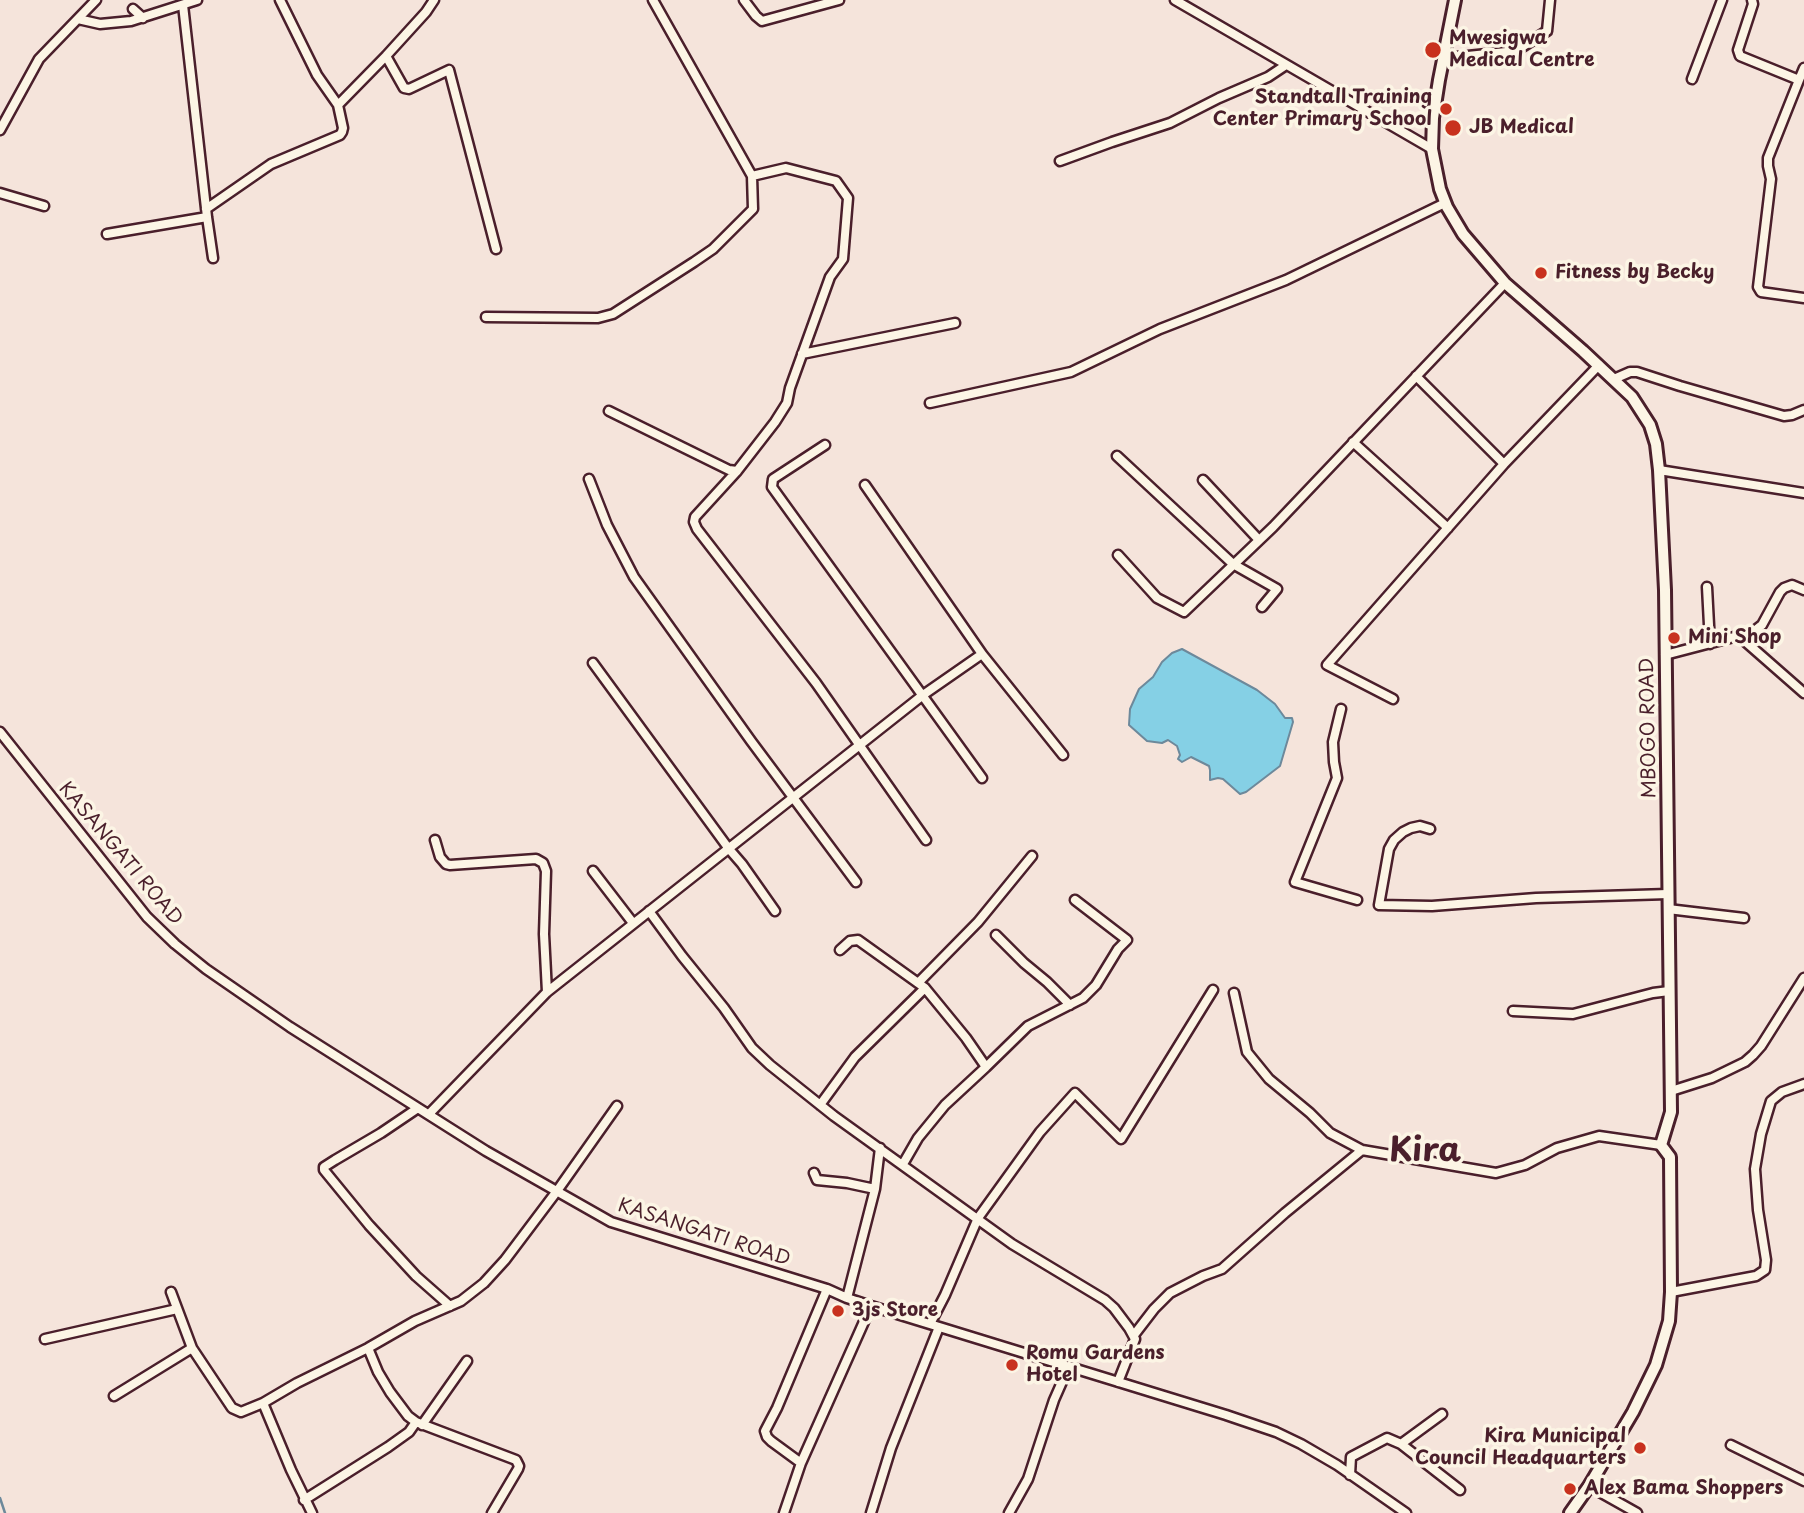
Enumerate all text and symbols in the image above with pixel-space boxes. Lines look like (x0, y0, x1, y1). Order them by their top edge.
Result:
place label: Mwesigwa Medical Centre (1449, 28, 1594, 72)
marker: Mwesigwa Medical Centre (1423, 40, 1443, 60)
place label: Standtall Training Center Primary School (1213, 87, 1432, 131)
marker: Standtall Training Center Primary School (1438, 101, 1454, 117)
place label: JB Medical (1469, 117, 1574, 139)
marker: JB Medical (1443, 118, 1463, 138)
place label: Fitness by Becky (1555, 262, 1714, 284)
marker: Fitness by Becky (1533, 265, 1549, 281)
place label: Mini Shop (1688, 627, 1781, 649)
marker: Mini Shop (1666, 630, 1682, 646)
street label: MBOGO ROAD (1636, 657, 1662, 799)
street label: KASANGATI ROAD (53, 778, 187, 930)
district label: Kira (1389, 1132, 1461, 1172)
street label: KASANGATI ROAD (615, 1194, 793, 1272)
place label: 3js Store (852, 1300, 938, 1322)
marker: 3js Store (830, 1303, 846, 1319)
place label: Romu Gardens Hotel (1026, 1343, 1165, 1387)
marker: Romu Gardens Hotel (1004, 1357, 1020, 1373)
place label: Kira Municipal Council Headquarters (1415, 1426, 1626, 1470)
marker: Kira Municipal Council Headquarters (1632, 1440, 1648, 1456)
place label: Alex Bama Shoppers (1584, 1478, 1783, 1500)
marker: Alex Bama Shoppers (1562, 1481, 1578, 1497)

